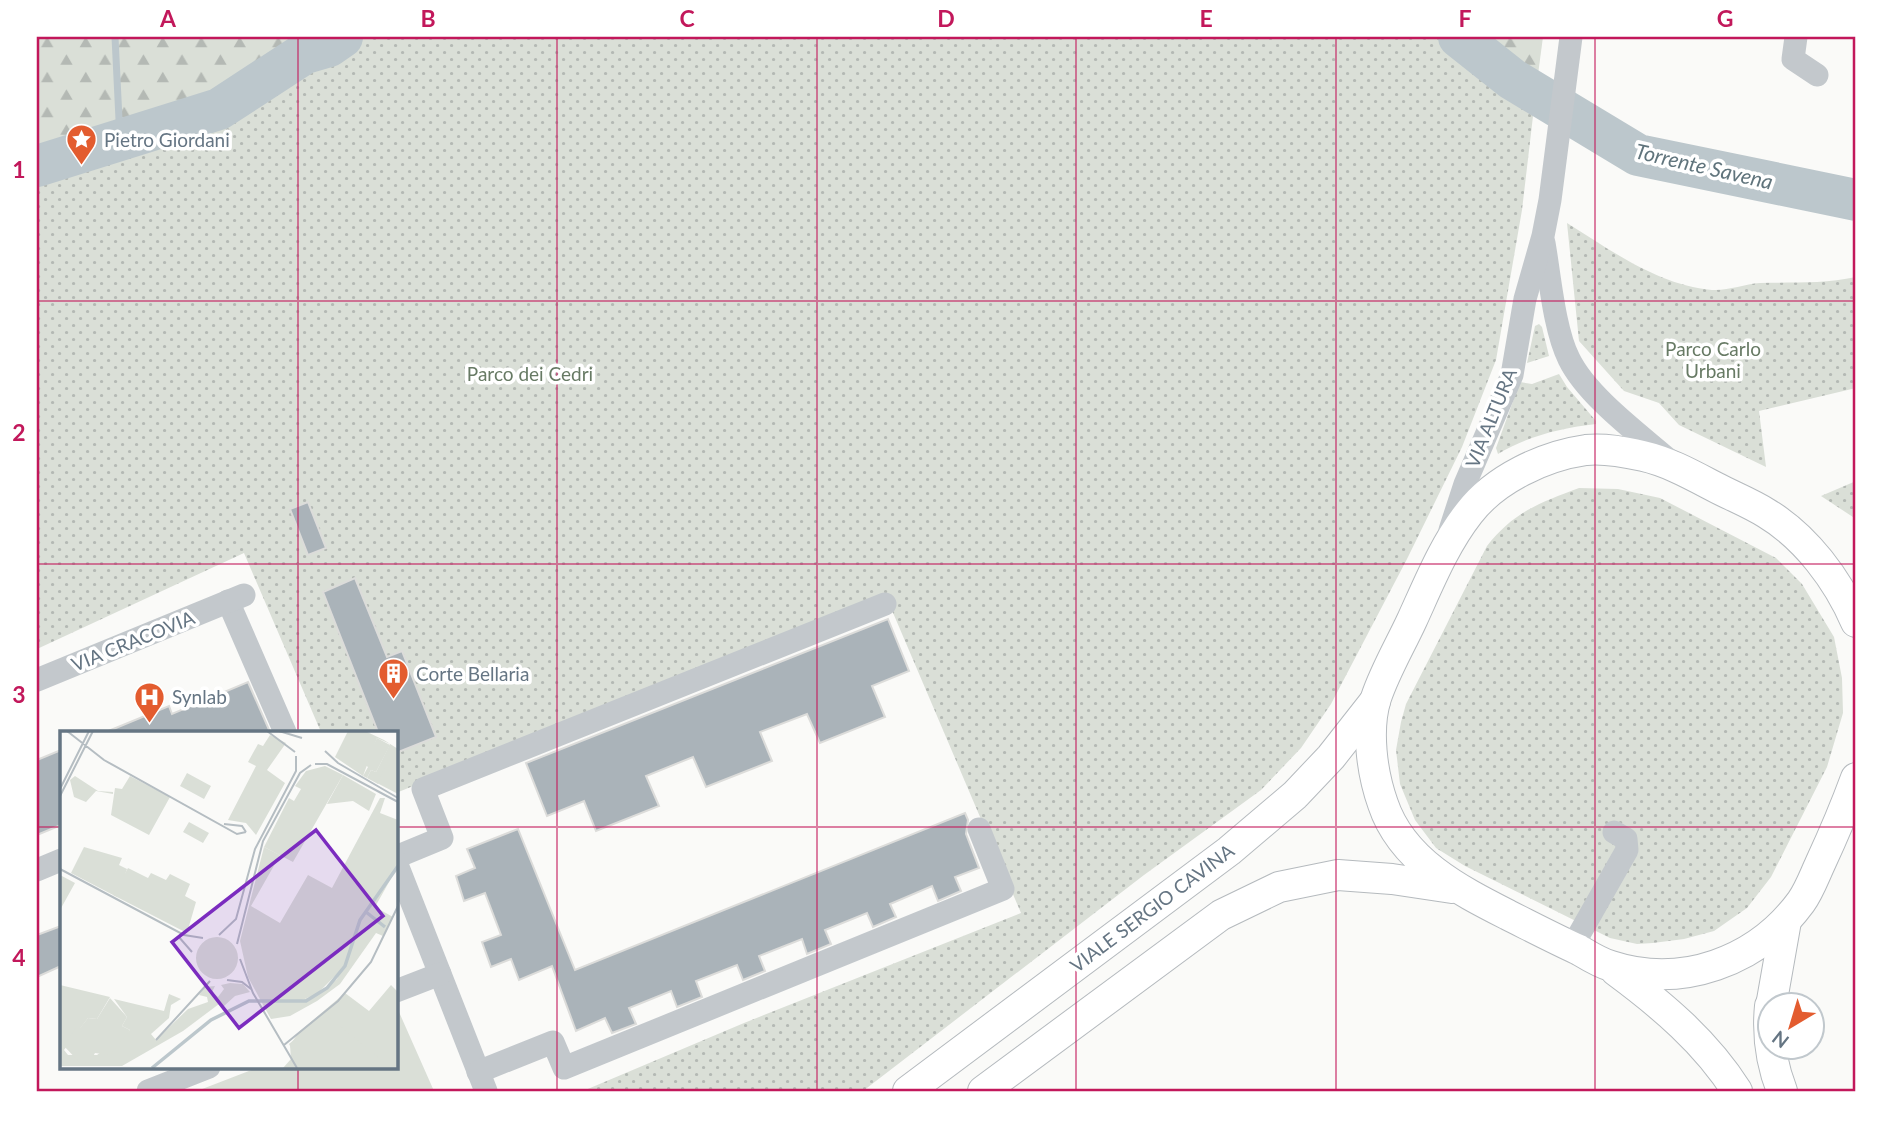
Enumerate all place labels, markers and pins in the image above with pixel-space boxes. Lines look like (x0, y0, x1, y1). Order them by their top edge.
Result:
place icon: Pietro Giordani (64, 123, 98, 167)
place label: Pietro Giordani (104, 128, 230, 151)
building icon: Corte Bellaria (376, 657, 410, 701)
place label: Corte Bellaria (416, 662, 529, 685)
hospital icon: Synlab (132, 680, 166, 724)
place label: Synlab (172, 685, 227, 708)

